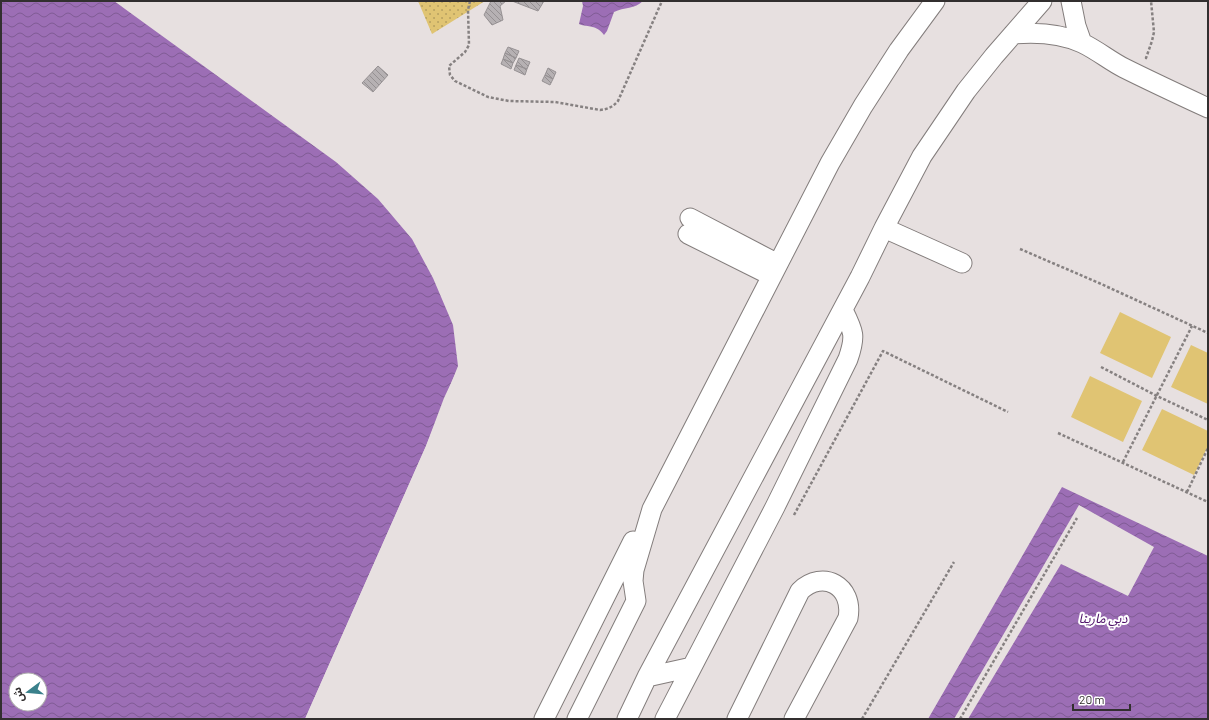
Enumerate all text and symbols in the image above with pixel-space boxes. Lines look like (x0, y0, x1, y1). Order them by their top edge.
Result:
water label: دبي مارينا (1079, 610, 1128, 629)
north arrow (8, 672, 48, 712)
text: ش (10, 686, 27, 704)
scale bar (1073, 686, 1130, 712)
text: 20 m (1079, 692, 1105, 706)

